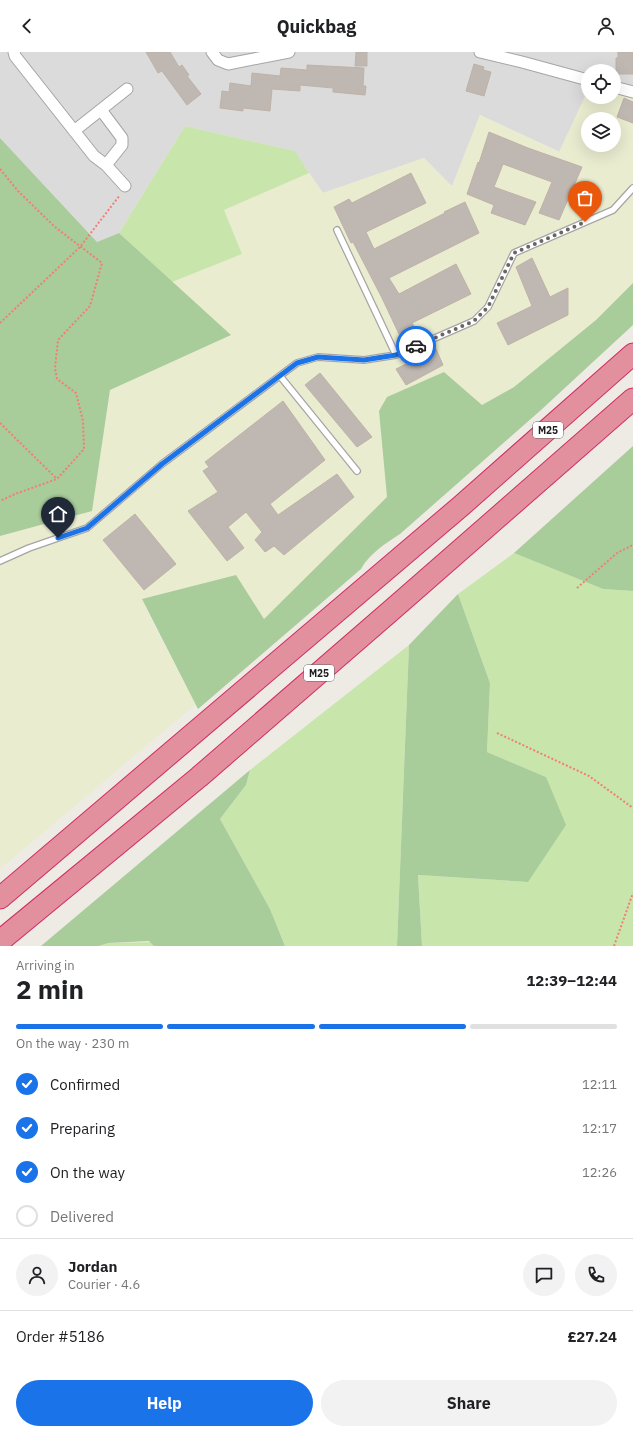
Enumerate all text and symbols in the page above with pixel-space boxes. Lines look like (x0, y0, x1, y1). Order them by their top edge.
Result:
icon: back (16, 15, 38, 37)
text: Quickbag (277, 15, 356, 38)
icon: person (595, 15, 617, 37)
map controls (581, 64, 621, 152)
button: locate (581, 64, 621, 104)
button: layers (581, 112, 621, 152)
pin (568, 181, 602, 222)
icon: bag (574, 187, 596, 209)
courier (396, 326, 436, 366)
icon: car (405, 335, 427, 357)
road number: M25 (533, 422, 563, 438)
pin (41, 497, 75, 538)
icon: home (47, 503, 69, 525)
road number: M25 (304, 665, 334, 681)
text: Arriving in (16, 957, 75, 974)
text: 12:39–12:44 (526, 971, 617, 990)
text: 2 min (16, 972, 84, 1006)
text: On the way · 230 m (16, 1035, 129, 1052)
icon: check (16, 1073, 38, 1095)
text: Confirmed (50, 1075, 120, 1094)
text: 12:11 (582, 1076, 617, 1093)
icon: check (16, 1117, 38, 1139)
text: Preparing (50, 1119, 115, 1138)
text: 12:17 (582, 1120, 617, 1137)
icon: check (16, 1161, 38, 1183)
text: On the way (50, 1163, 125, 1182)
text: 12:26 (582, 1164, 617, 1181)
text: Delivered (50, 1207, 114, 1226)
button: person (16, 1254, 58, 1296)
button: chat (523, 1254, 565, 1296)
button: phone (575, 1254, 617, 1296)
text: Jordan (68, 1257, 117, 1276)
text: Courier · 4.6 (68, 1276, 140, 1293)
text: Order #5186 (16, 1327, 105, 1346)
text: £27.24 (568, 1327, 617, 1346)
button: Help (16, 1380, 313, 1426)
button: Share (321, 1380, 617, 1426)

